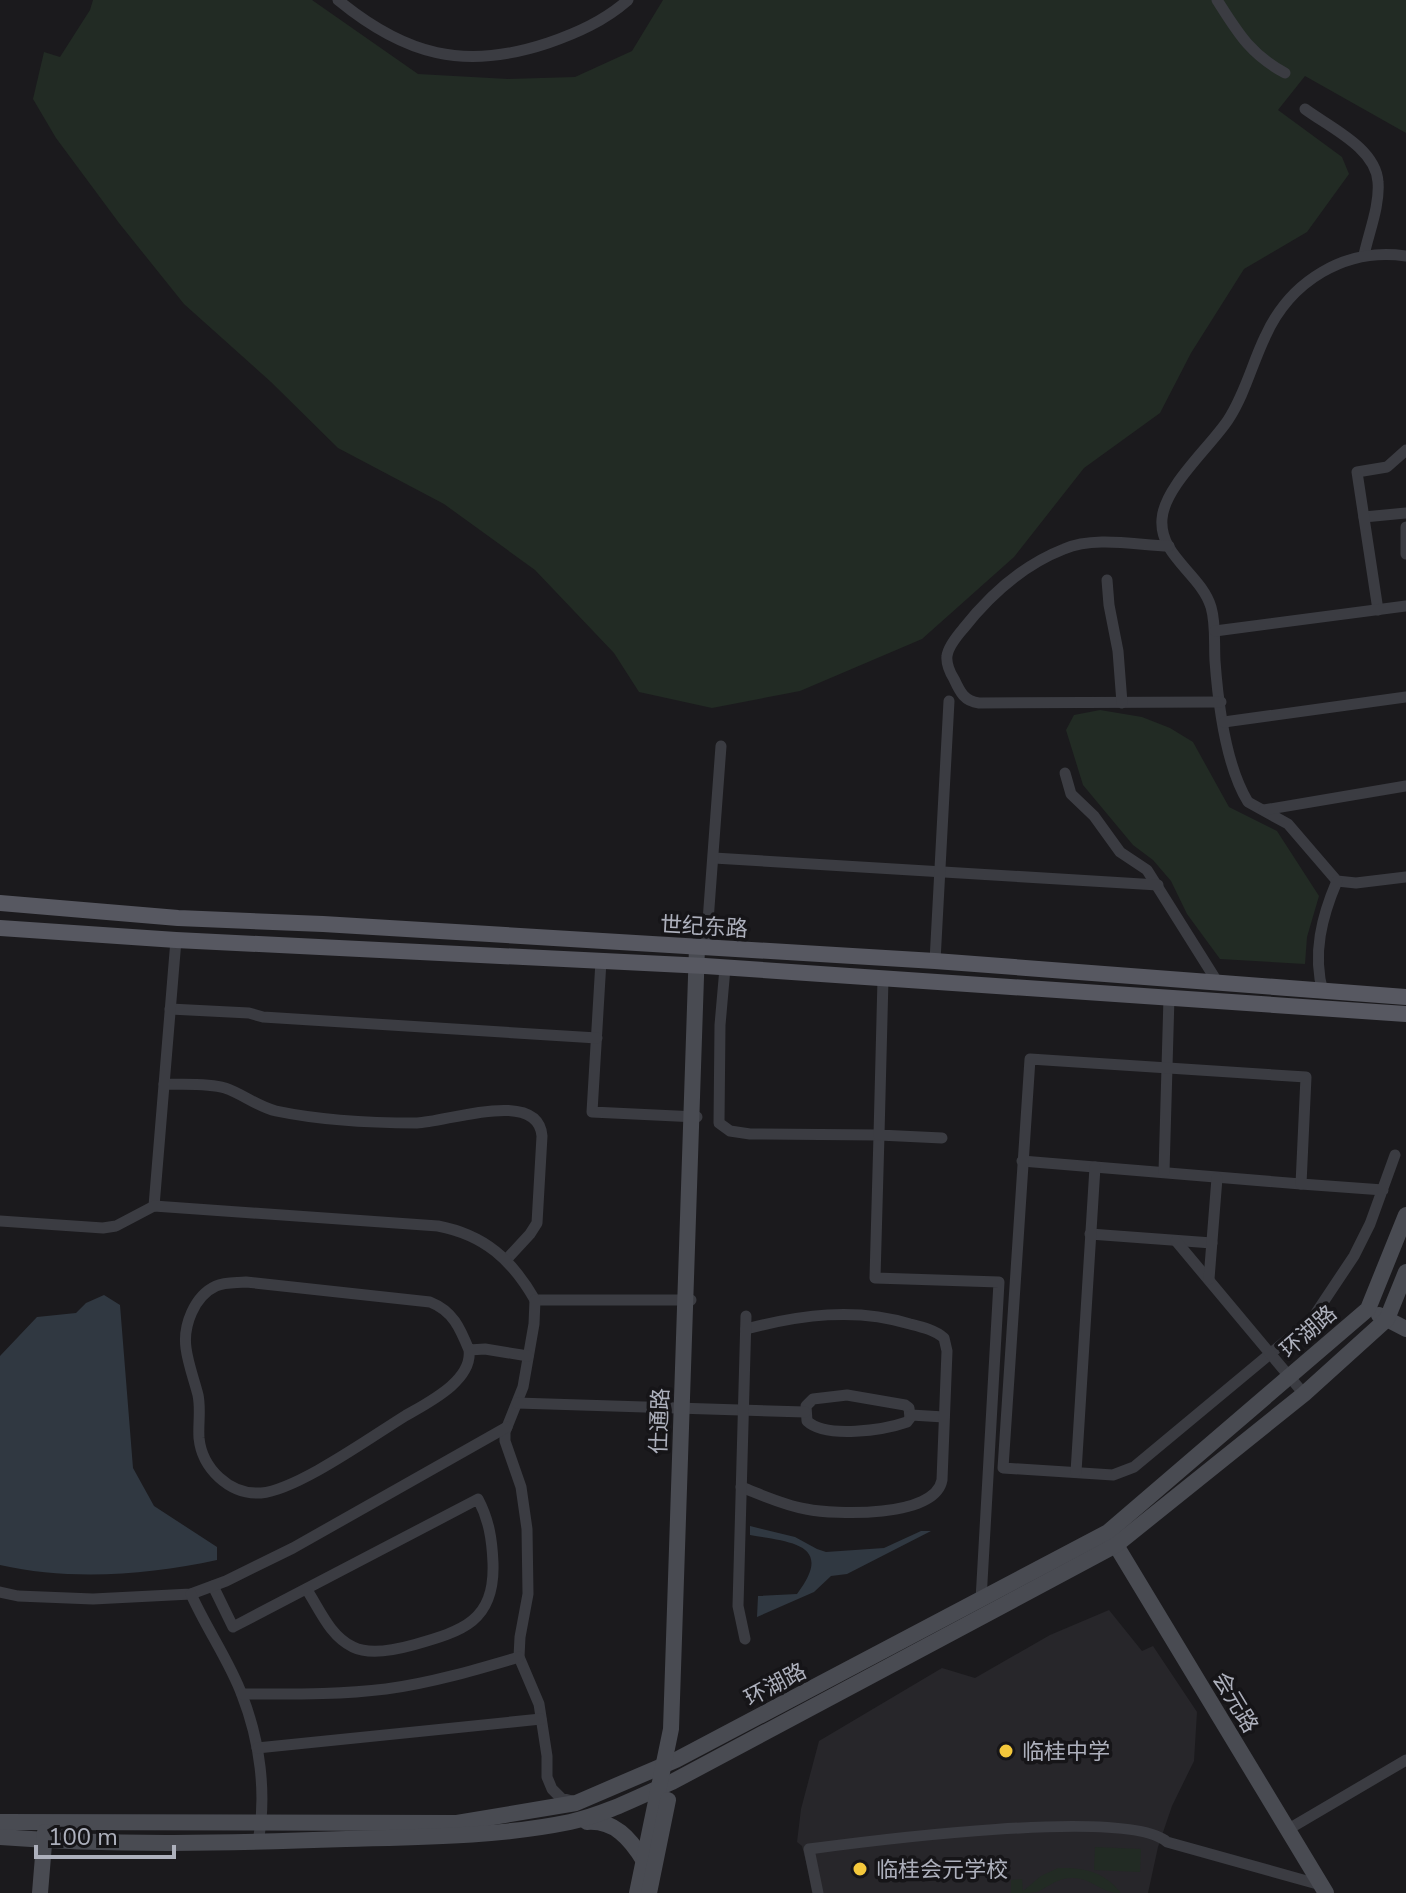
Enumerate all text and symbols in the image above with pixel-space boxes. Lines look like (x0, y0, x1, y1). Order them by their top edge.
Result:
street label: 世纪东路 (659, 910, 749, 944)
street label: 环湖路 (1274, 1299, 1343, 1365)
street label: 仕通路 (644, 1388, 676, 1455)
street label: 环湖路 (739, 1656, 812, 1714)
street label: 会元路 (1205, 1666, 1265, 1739)
place label: 临桂中学 (1022, 1737, 1110, 1767)
marker: 临桂中学 (997, 1742, 1015, 1760)
scale bar (36, 1809, 174, 1859)
text: 100 m (48, 1821, 118, 1853)
place label: 临桂会元学校 (876, 1855, 1008, 1885)
marker: 临桂会元学校 (851, 1860, 869, 1878)

